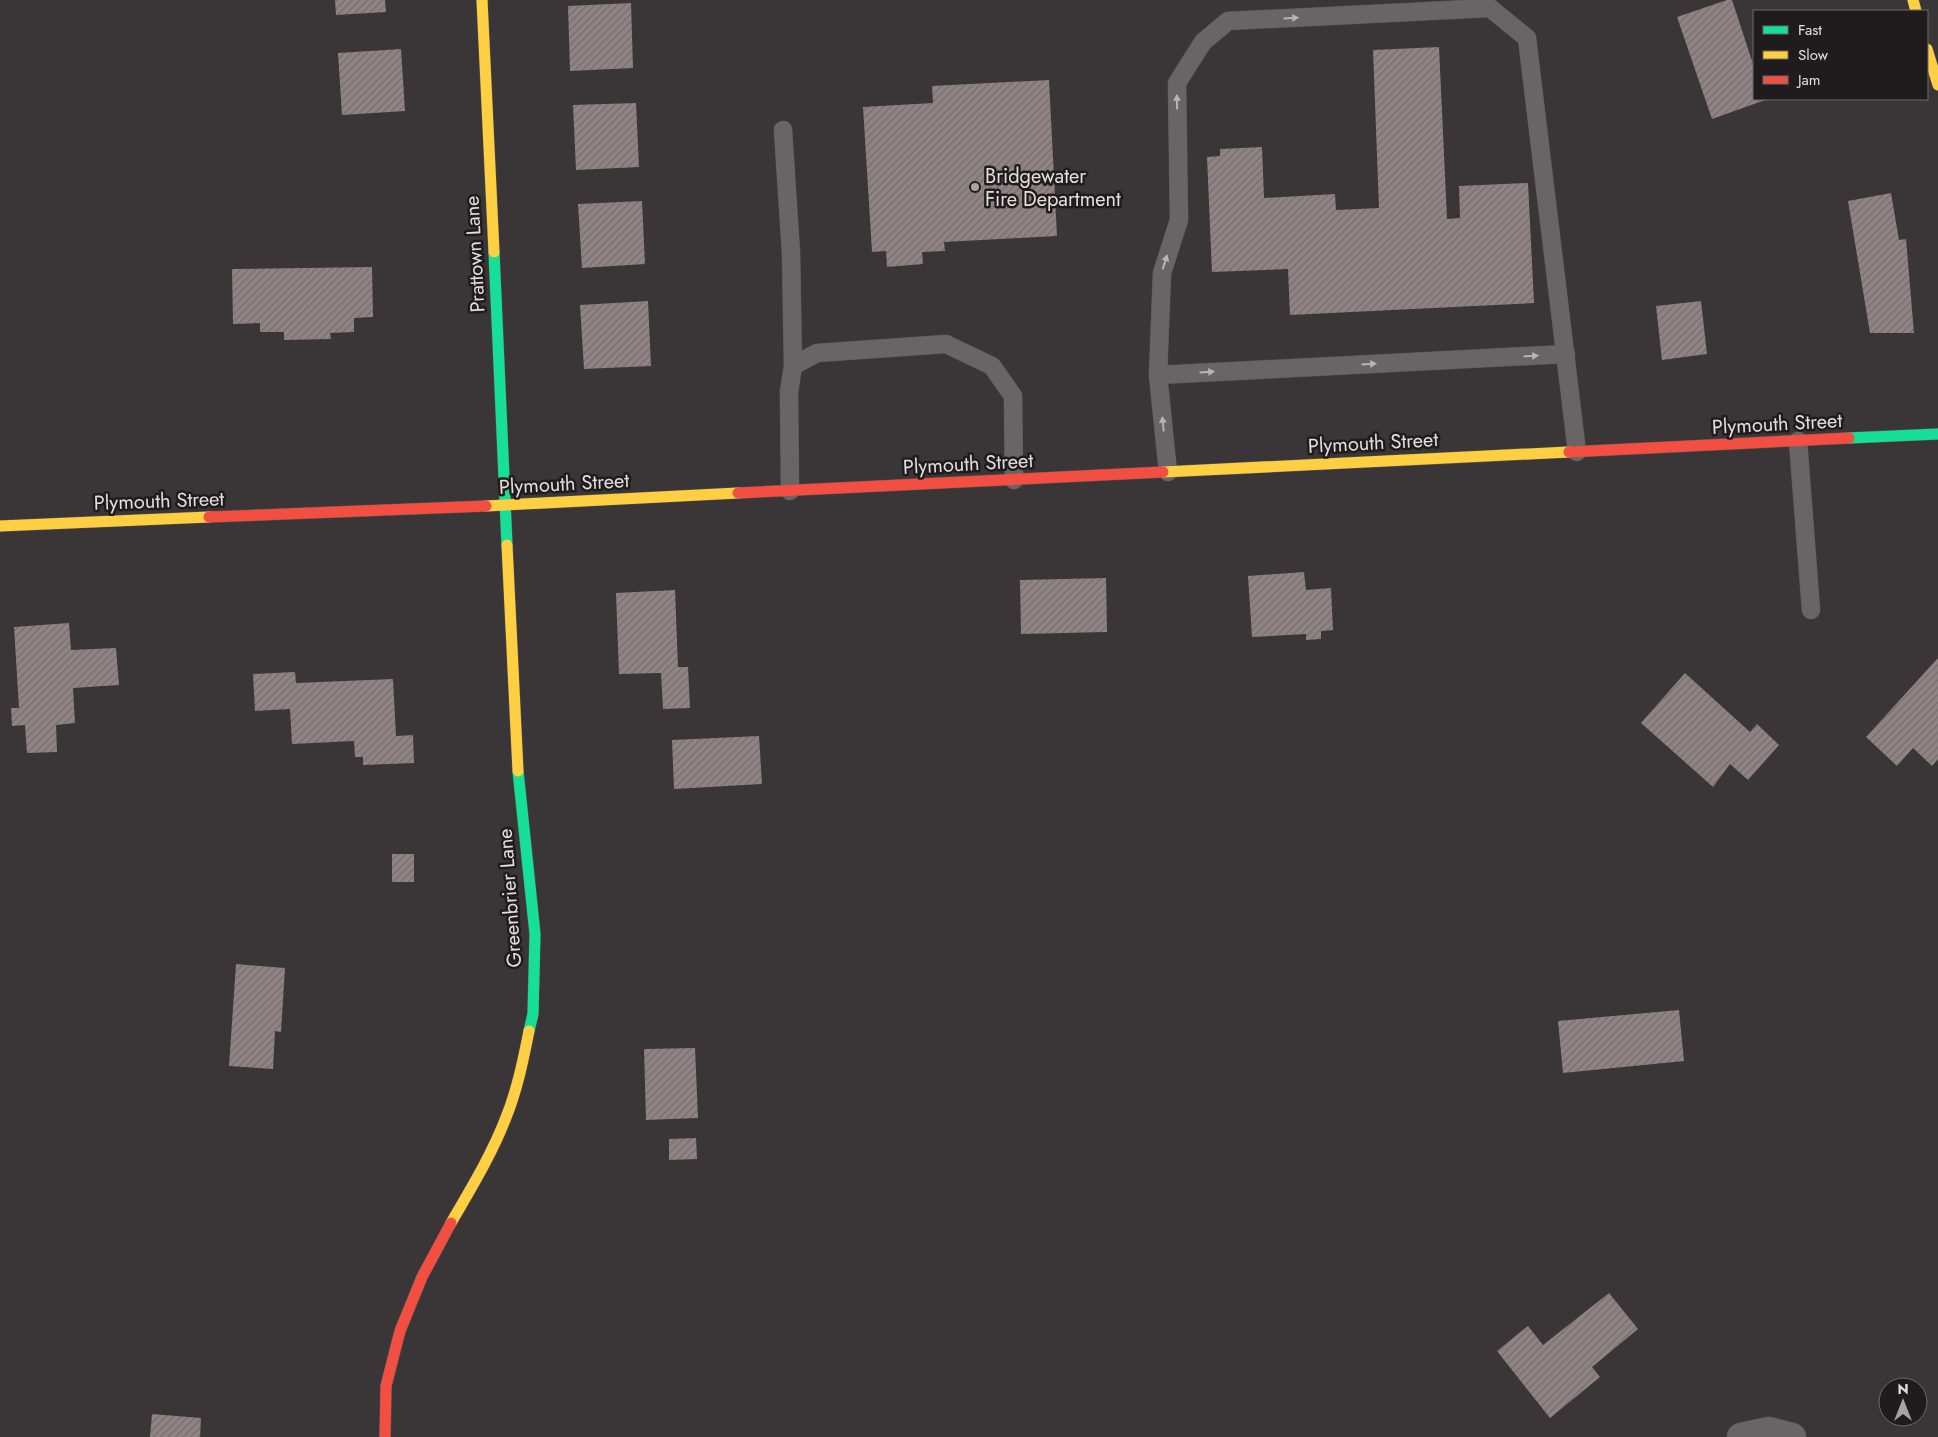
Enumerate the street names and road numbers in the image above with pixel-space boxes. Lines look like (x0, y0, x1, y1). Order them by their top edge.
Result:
street label: Prattown Lane (457, 195, 493, 313)
street label: Plymouth Street (1711, 406, 1843, 442)
street label: Plymouth Street (1307, 425, 1439, 461)
street label: Plymouth Street (902, 446, 1034, 482)
street label: Plymouth Street (498, 466, 630, 502)
street label: Plymouth Street (93, 484, 225, 518)
street label: Greenbrier Lane (491, 828, 529, 968)

